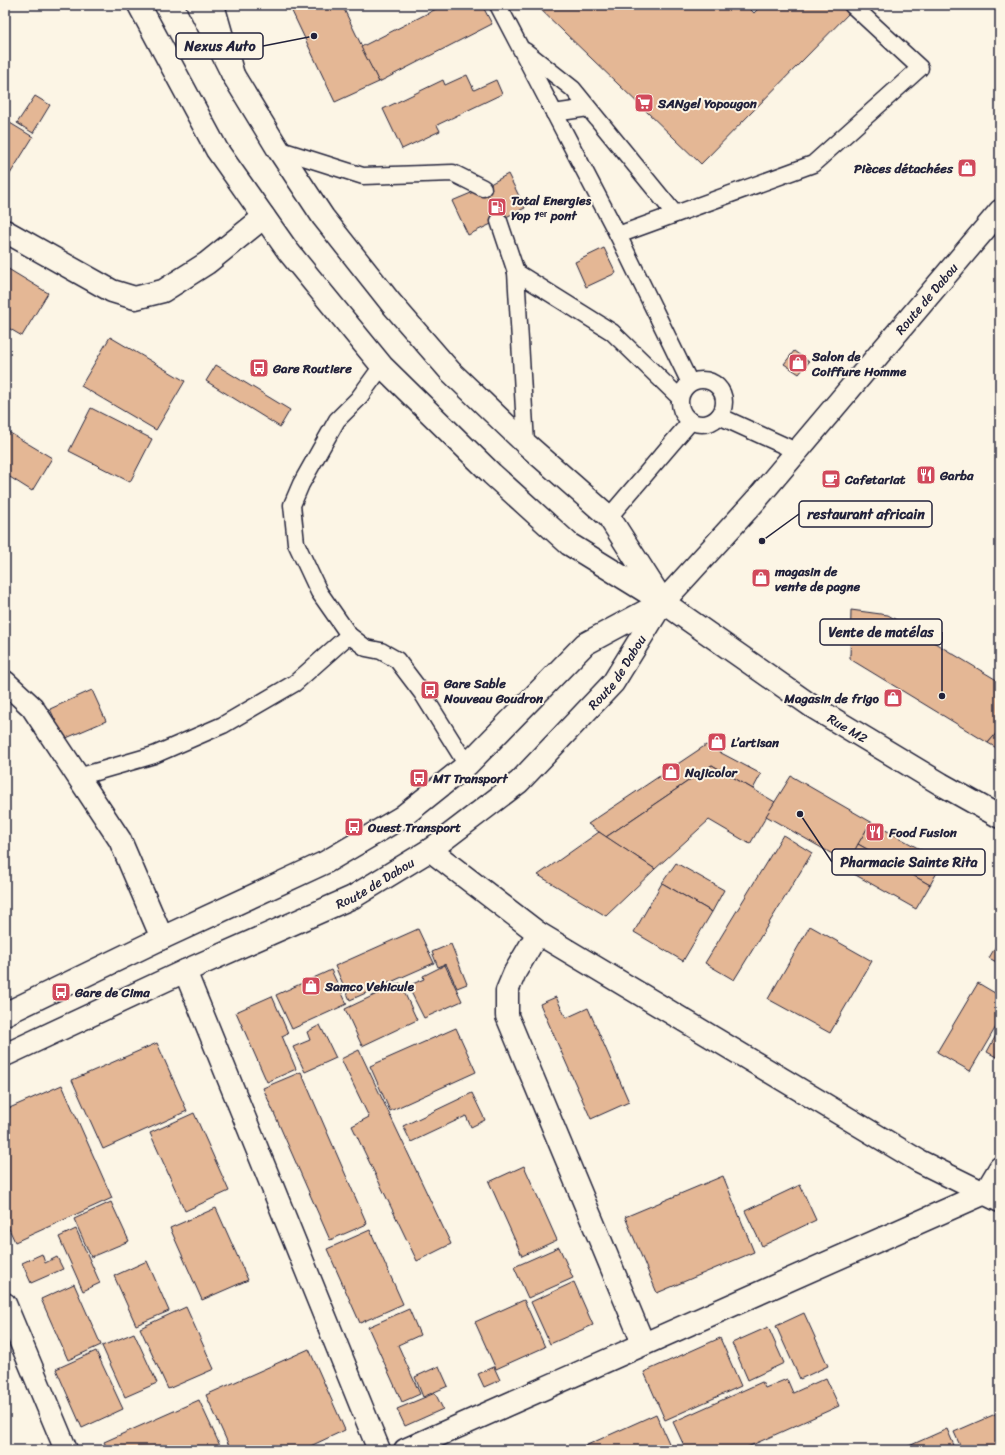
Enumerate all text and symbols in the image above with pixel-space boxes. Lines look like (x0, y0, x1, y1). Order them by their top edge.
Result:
callout: Nexus Auto (176, 33, 263, 59)
text: Nexus Auto (183, 34, 256, 59)
supermarket icon: SANgel Yopougon (633, 92, 655, 114)
place label: SANgel Yopougon (657, 92, 758, 115)
place label: Pièces détachées (854, 157, 954, 180)
shop icon: Pièces détachées (956, 157, 978, 179)
place label: Total Energies Yop 1ᵉʳ pont (511, 189, 592, 227)
fuel station icon: Total Energies Yop 1ᵉʳ pont (486, 196, 508, 218)
street label: Route de Dabou (889, 257, 964, 340)
place label: Salon de Coiffure Homme (811, 345, 907, 383)
shop icon: Salon de Coiffure Homme (787, 352, 809, 374)
bus stop icon: Gare Routiere (248, 357, 270, 379)
place label: Gare Routiere (272, 357, 352, 380)
restaurant icon: Garba (915, 464, 937, 486)
place label: Garba (939, 464, 974, 487)
cafe icon: Cafetariat (820, 468, 842, 490)
place label: Cafetariat (844, 468, 906, 491)
callout: restaurant africain (799, 501, 932, 527)
text: restaurant africain (806, 502, 925, 527)
place label: magasin de vente de pagne (774, 560, 860, 598)
shop icon: magasin de vente de pagne (750, 567, 772, 589)
callout: Vente de matélas (820, 619, 942, 645)
text: Vente de matélas (828, 620, 934, 645)
street label: Route de Dabou (582, 630, 652, 715)
place label: Gare Sable Nouveau Goudron (443, 672, 544, 710)
bus stop icon: Gare Sable Nouveau Goudron (419, 679, 441, 701)
place label: Magasin de frigo (783, 687, 880, 710)
shop icon: Magasin de frigo (882, 687, 904, 709)
street label: Rue M2 (823, 707, 873, 749)
shop icon: L’artisan (706, 731, 728, 753)
place label: L’artisan (731, 731, 780, 754)
shop icon: Najicolor (660, 761, 682, 783)
place label: Najicolor (684, 761, 739, 784)
bus stop icon: MT Transport (408, 767, 430, 789)
place label: MT Transport (432, 767, 508, 790)
bus stop icon: Ouest Transport (343, 816, 365, 838)
place label: Ouest Transport (367, 816, 461, 839)
restaurant icon: Food Fusion (864, 821, 886, 843)
place label: Food Fusion (888, 821, 958, 844)
callout: Pharmacie Sainte Rita (832, 849, 985, 875)
text: Pharmacie Sainte Rita (840, 850, 979, 875)
street label: Route de Dabou (331, 851, 419, 915)
shop icon: Samco Vehicule (300, 975, 322, 997)
place label: Samco Vehicule (324, 975, 415, 998)
bus stop icon: Gare de Cima (50, 981, 72, 1003)
place label: Gare de Cima (74, 981, 150, 1004)

